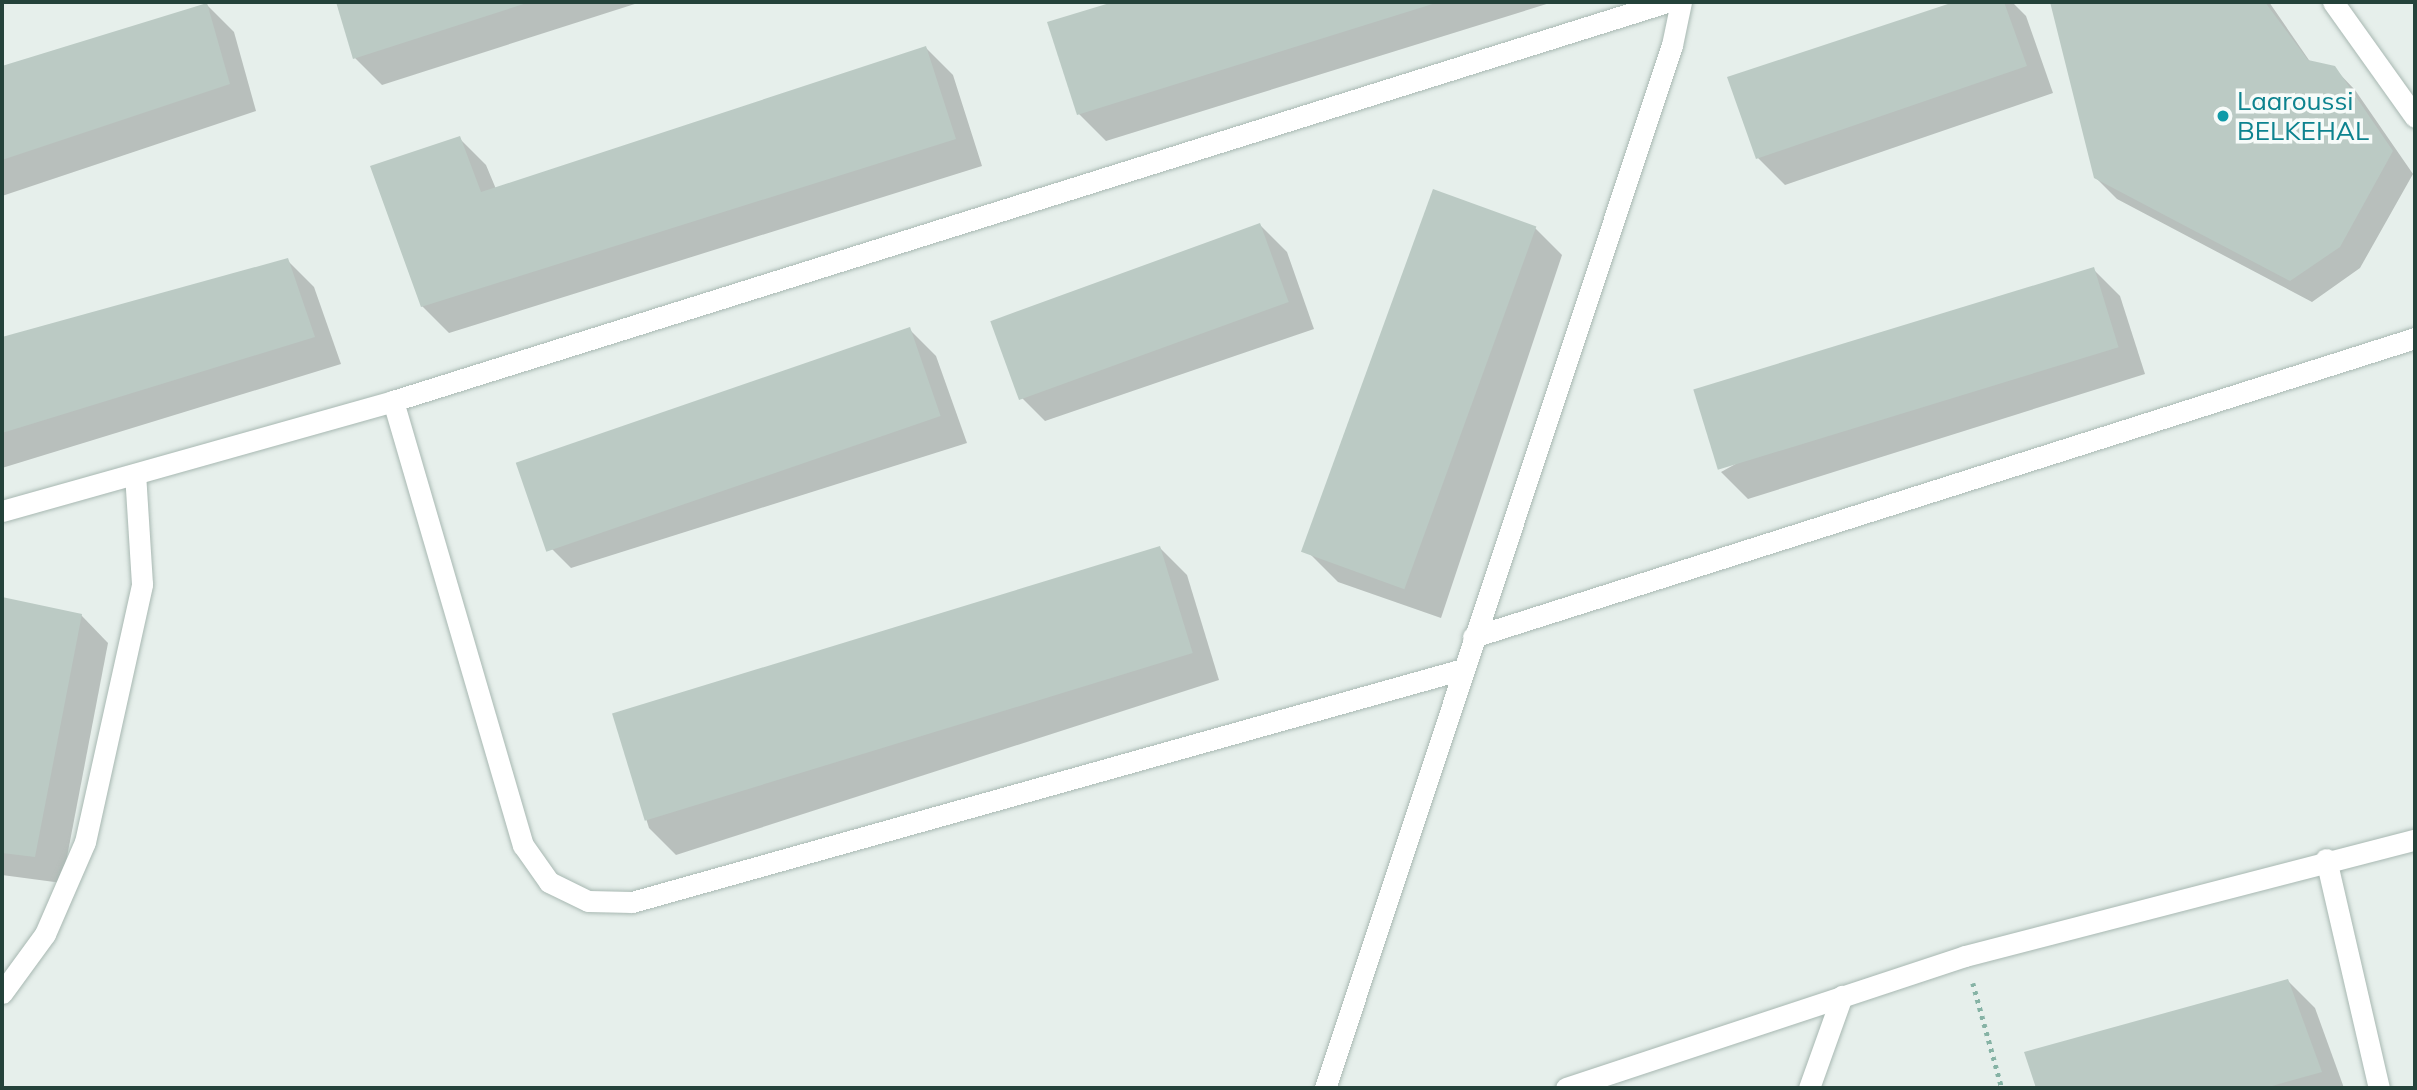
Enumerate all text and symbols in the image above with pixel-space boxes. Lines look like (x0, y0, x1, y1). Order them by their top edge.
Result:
place label: Laaroussi BELKEHAL (2237, 85, 2369, 146)
marker: Laaroussi BELKEHAL (2215, 108, 2231, 124)

